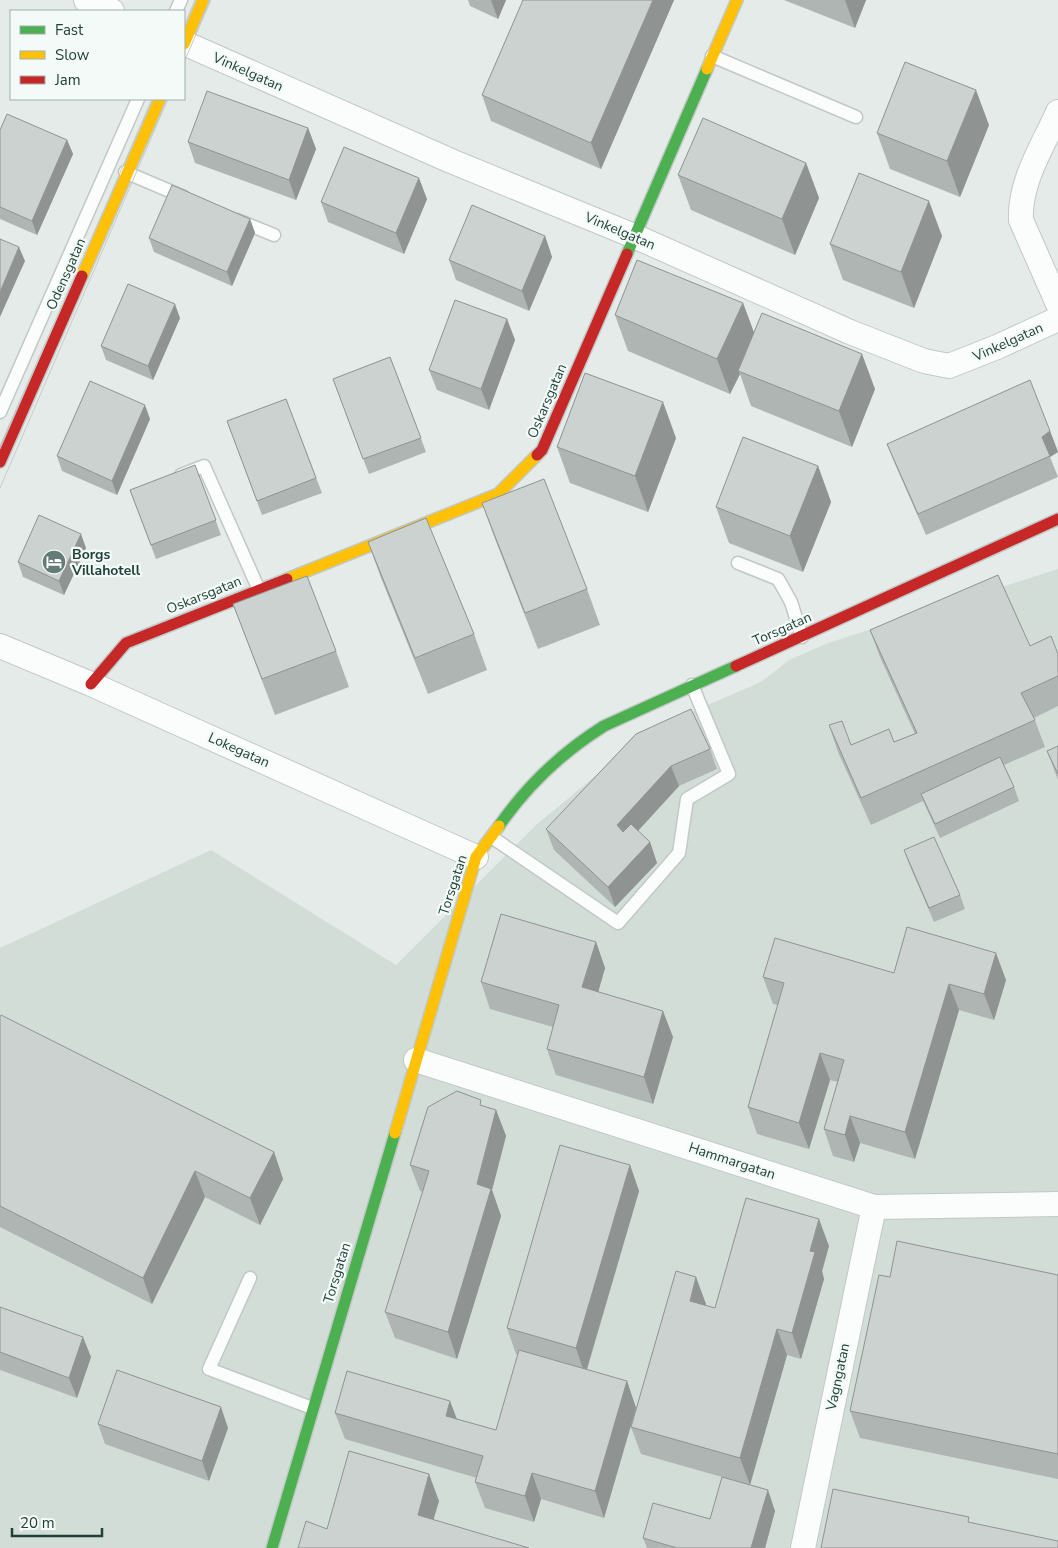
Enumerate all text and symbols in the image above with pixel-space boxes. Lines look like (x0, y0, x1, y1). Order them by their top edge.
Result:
legend (10, 10, 185, 100)
text: Fast (55, 20, 84, 40)
text: Slow (55, 45, 90, 65)
street label: Vinkelgatan (209, 48, 286, 96)
text: Jam (54, 70, 81, 90)
street label: Vinkelgatan (581, 207, 658, 254)
street label: Odensgatan (42, 235, 90, 313)
street label: Vinkelgatan (969, 318, 1046, 366)
street label: Oskarsgatan (523, 361, 571, 441)
place label: Borgs Villahotell (71, 545, 141, 580)
hotel icon: Borgs Villahotell (41, 549, 67, 575)
street label: Oskarsgatan (164, 571, 244, 619)
street label: Torsgatan (749, 608, 815, 650)
street label: Lokegatan (205, 728, 273, 772)
street label: Torsgatan (434, 852, 472, 918)
street label: Hammargatan (686, 1138, 778, 1184)
street label: Torsgatan (319, 1240, 355, 1306)
street label: Vagngatan (821, 1342, 854, 1413)
scale bar (12, 1506, 102, 1538)
text: 20 m (20, 1513, 55, 1533)

